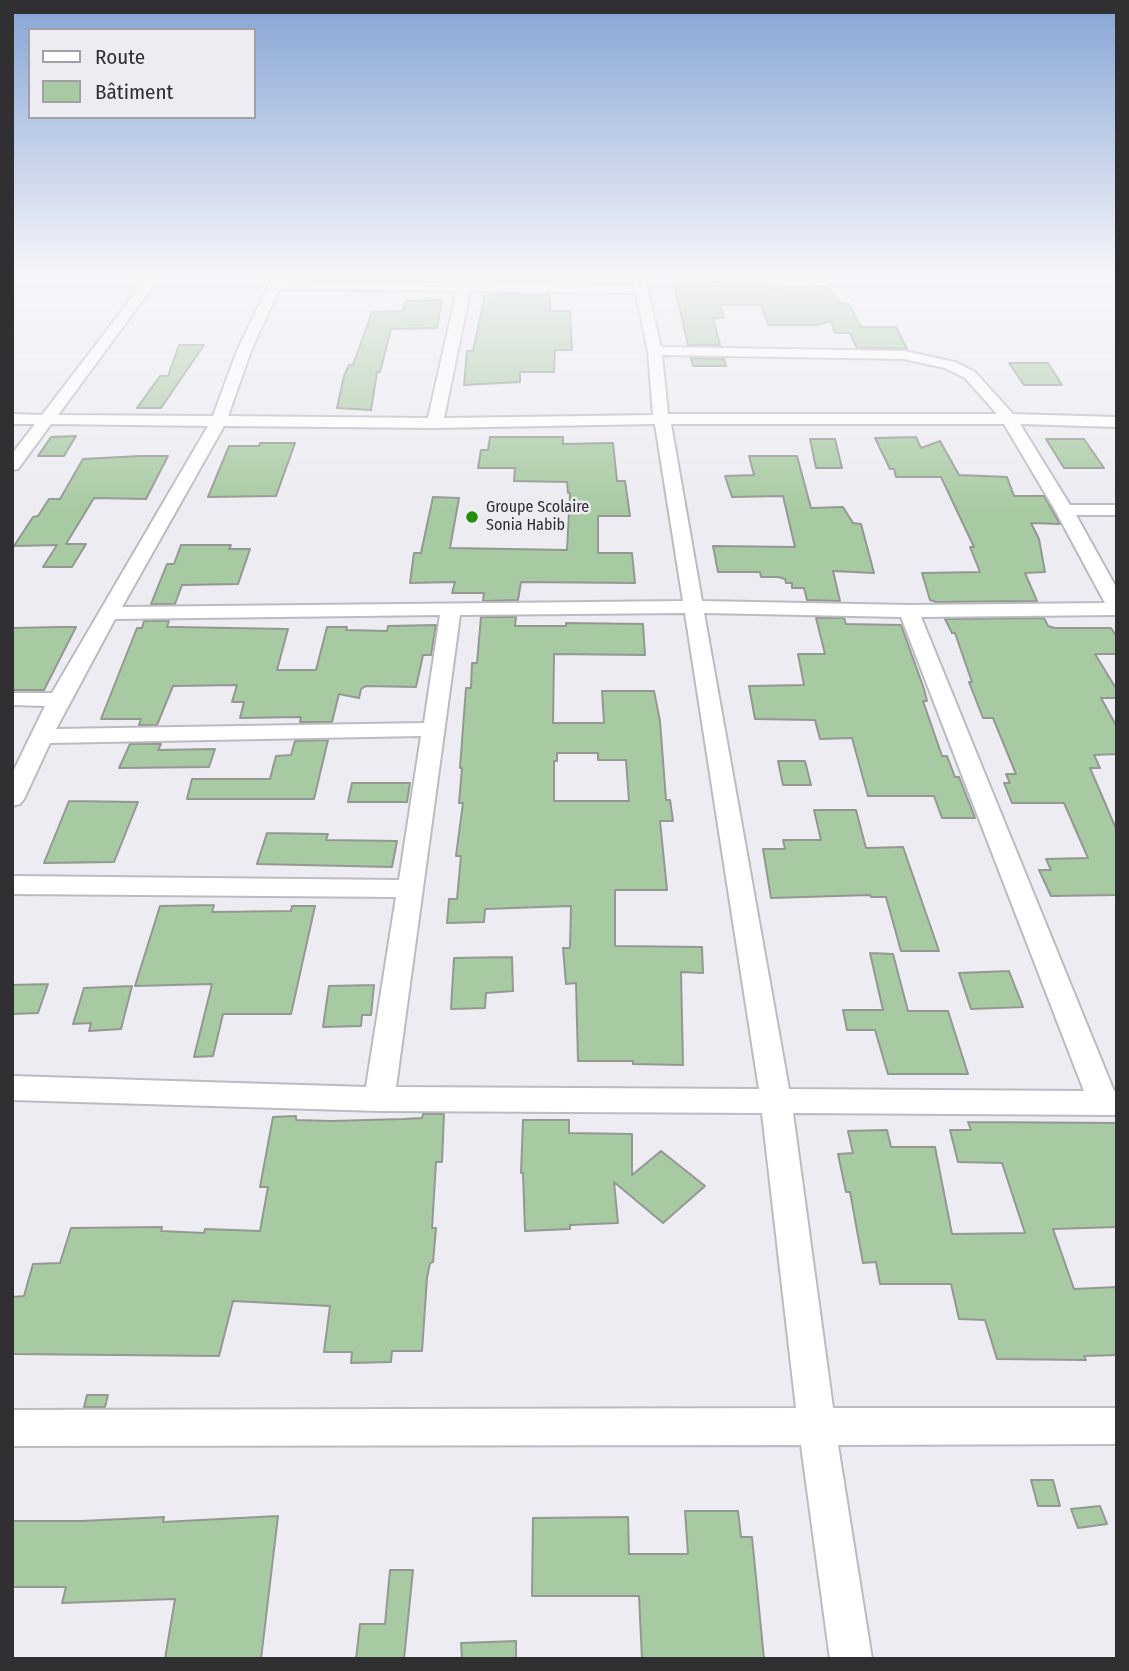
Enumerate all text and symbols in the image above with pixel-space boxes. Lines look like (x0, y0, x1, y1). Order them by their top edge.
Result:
legend (28, 28, 256, 119)
text: Route (95, 44, 145, 70)
text: Bâtiment (95, 79, 173, 105)
place label: Groupe Scolaire Sonia Habib (486, 498, 589, 536)
marker: Groupe Scolaire Sonia Habib (464, 509, 480, 525)

